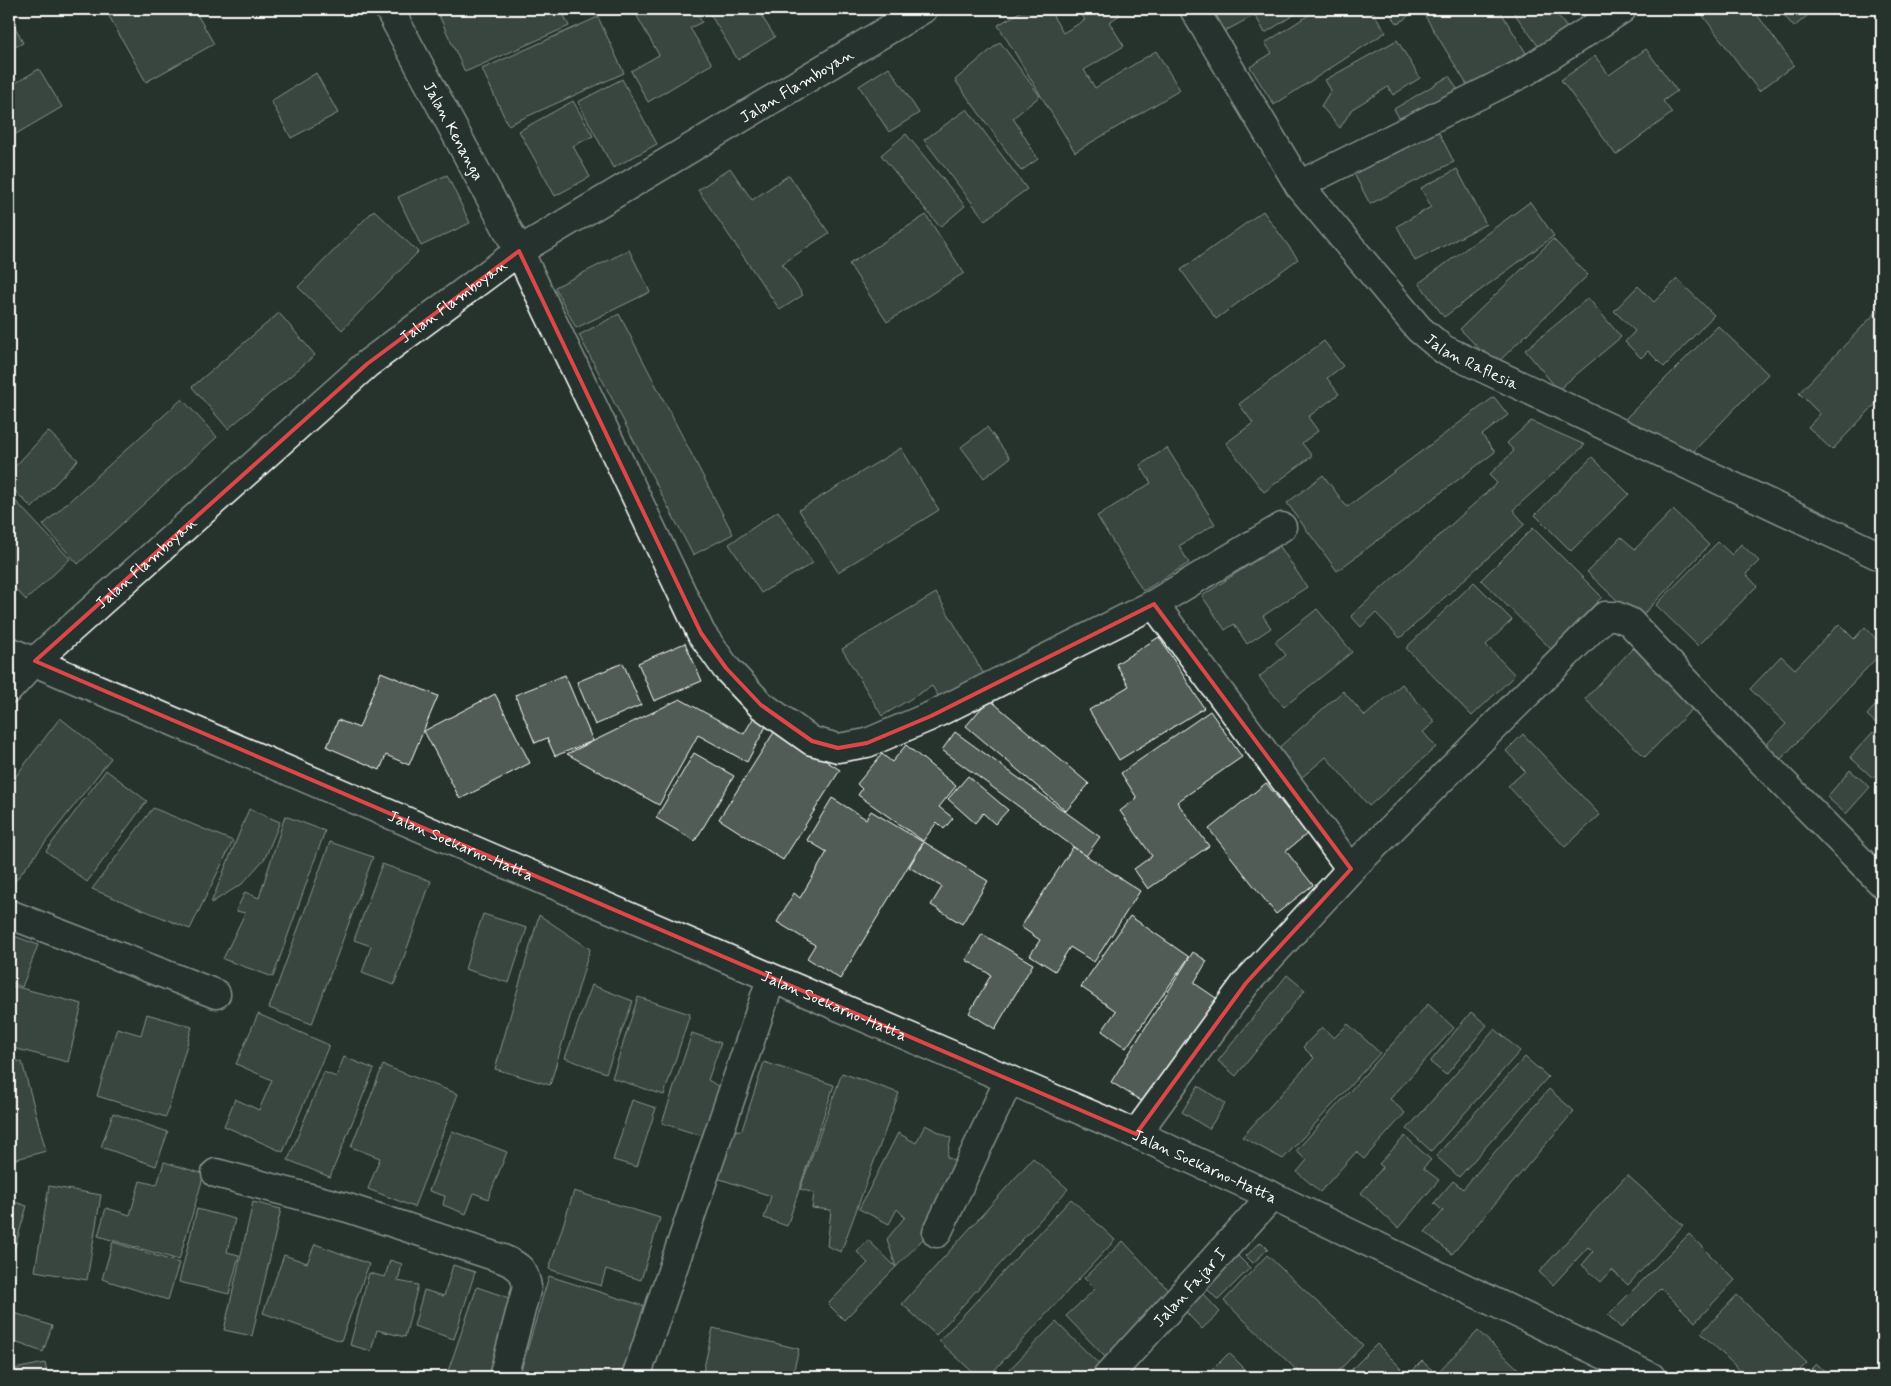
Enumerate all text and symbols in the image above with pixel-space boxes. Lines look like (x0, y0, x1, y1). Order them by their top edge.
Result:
street label: Jalan Flamboyan (736, 44, 858, 128)
street label: Jalan Kenanga (418, 78, 488, 185)
street label: Jalan Flamboyan (396, 255, 512, 348)
street label: Jalan Raflesia (1420, 329, 1522, 396)
street label: Jalan Flamboyan (91, 512, 202, 614)
street label: Jalan Soekarno-Hatta (384, 806, 537, 887)
street label: Jalan Soekarno-Hatta (758, 966, 910, 1047)
street label: Jalan Soekarno-Hatta (1129, 1125, 1280, 1209)
street label: Jalan Fajar I (1149, 1244, 1232, 1332)

